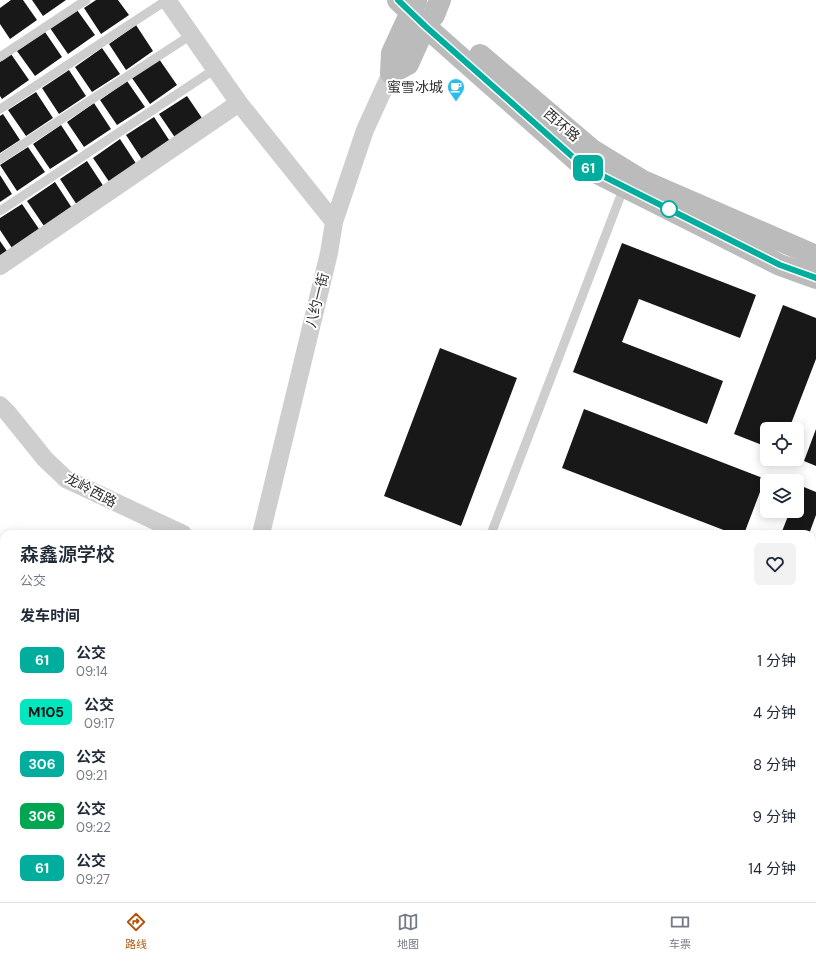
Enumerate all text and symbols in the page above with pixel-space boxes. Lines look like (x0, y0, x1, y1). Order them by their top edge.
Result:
cafe icon: 蜜雪冰城 (446, 77, 466, 102)
place label: 蜜雪冰城 (387, 78, 443, 96)
street label: 西环路 (540, 104, 584, 146)
line badge: 61 (570, 155, 606, 181)
text: 61 (581, 159, 595, 177)
unlabelled marker (660, 200, 678, 218)
street label: 八约一街 (301, 271, 333, 329)
map controls (760, 422, 804, 518)
button: locate (760, 422, 804, 466)
street label: 龙岭西路 (62, 469, 120, 511)
button: layers (760, 474, 804, 518)
text: 森鑫源学校 (20, 542, 115, 567)
button: heart (754, 543, 796, 585)
text: 公交 (20, 572, 46, 589)
text: 发车时间 (20, 606, 80, 626)
text: 公交 (76, 643, 106, 663)
text: 61 (35, 651, 49, 669)
text: 1 分钟 (757, 651, 796, 671)
text: 09:14 (76, 663, 108, 680)
text: 公交 (84, 695, 114, 715)
text: M105 (28, 703, 64, 721)
text: 4 分钟 (753, 703, 796, 723)
text: 09:17 (84, 715, 115, 732)
text: 公交 (76, 747, 106, 767)
text: 306 (28, 755, 56, 773)
text: 8 分钟 (753, 755, 796, 775)
text: 09:21 (76, 767, 107, 784)
text: 公交 (76, 799, 106, 819)
text: 306 (28, 807, 56, 825)
text: 9 分钟 (753, 807, 796, 827)
text: 09:22 (76, 819, 111, 836)
text: 公交 (76, 851, 106, 871)
text: 61 (35, 859, 49, 877)
text: 14 分钟 (748, 859, 796, 879)
text: 09:27 (76, 871, 110, 888)
tab: 路线 (125, 911, 147, 951)
tab: 地图 (397, 911, 419, 951)
tab: 车票 (669, 911, 691, 951)

